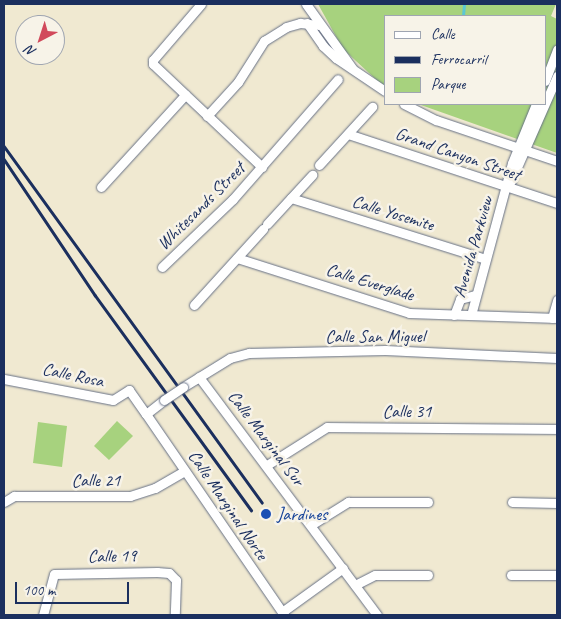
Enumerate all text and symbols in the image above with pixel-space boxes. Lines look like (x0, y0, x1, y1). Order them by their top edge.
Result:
north arrow (15, 15, 65, 65)
legend (384, 15, 546, 105)
text: Calle (431, 25, 455, 44)
text: N (22, 42, 39, 60)
text: Ferrocarril (431, 50, 486, 69)
text: Parque (431, 75, 465, 94)
street label: Grand Canyon Street (392, 122, 524, 186)
street label: Whitesands Street (153, 158, 249, 254)
street label: Calle Yosemite (349, 190, 437, 236)
street label: Avenida Parkview (448, 194, 498, 300)
street label: Calle Everglade (324, 259, 416, 305)
street label: Calle San Miguel (325, 325, 425, 347)
street label: Calle Rosa (41, 358, 105, 392)
street label: Calle Marginal Sur (223, 386, 309, 490)
street label: Calle 31 (383, 400, 431, 422)
street label: Calle Marginal Norte (183, 446, 273, 564)
street label: Calle 21 (72, 469, 120, 491)
place label: Jardines (277, 503, 327, 525)
marker: Jardines (259, 507, 273, 521)
street label: Calle 19 (87, 545, 137, 567)
scale bar (18, 572, 131, 604)
text: 100 m (23, 581, 55, 600)

